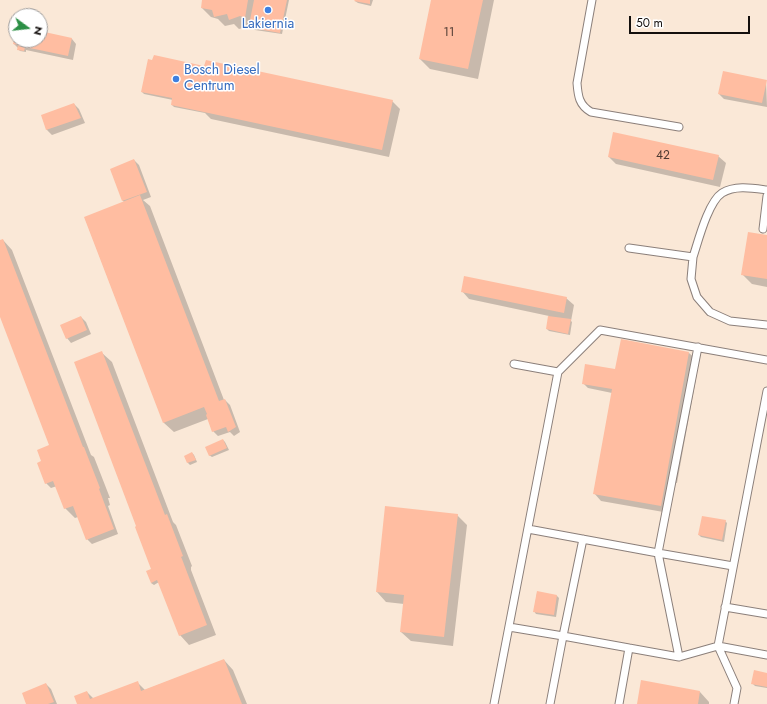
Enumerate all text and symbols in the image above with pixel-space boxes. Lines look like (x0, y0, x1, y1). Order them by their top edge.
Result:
marker: Lakiernia (263, 5, 273, 15)
north arrow (8, 8, 48, 48)
scale bar (631, 8, 752, 34)
text: 50 m (636, 14, 663, 32)
place label: Lakiernia (242, 17, 294, 33)
text: N (30, 25, 47, 37)
house number: 11 (444, 26, 454, 40)
place label: Bosch Diesel Centrum (184, 63, 260, 96)
marker: Bosch Diesel Centrum (171, 74, 181, 84)
house number: 42 (656, 149, 670, 163)

